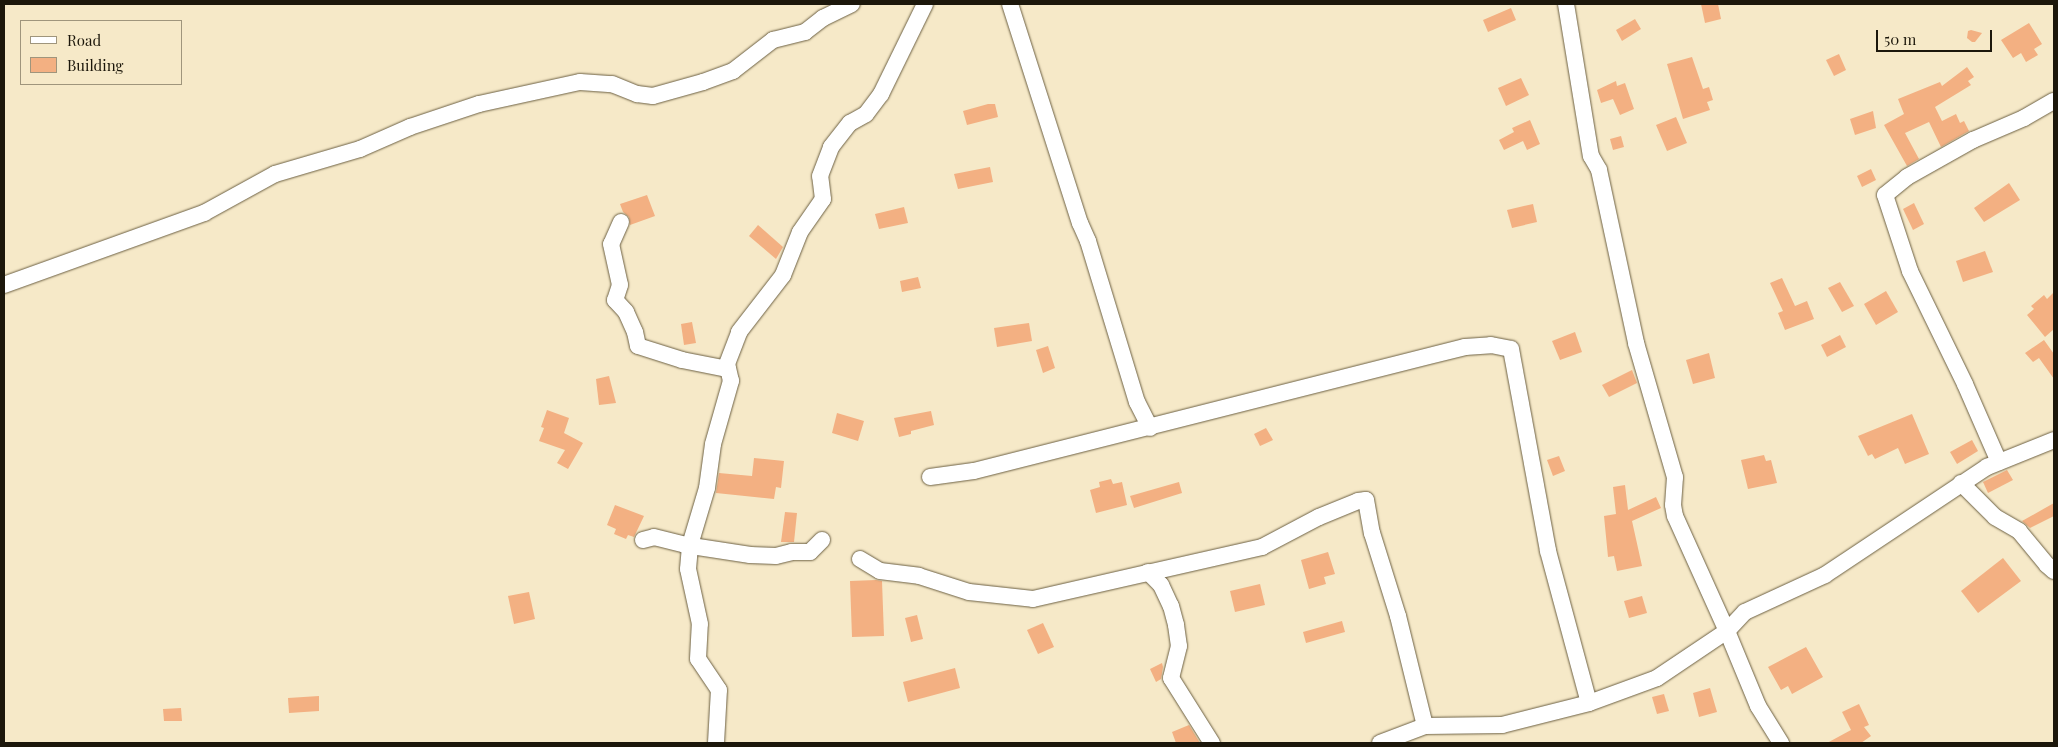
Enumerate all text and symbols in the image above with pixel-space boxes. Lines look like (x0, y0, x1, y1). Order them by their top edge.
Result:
legend (20, 20, 182, 85)
scale bar (1878, 20, 1994, 52)
text: 50 m (1884, 29, 1916, 49)
text: Road (67, 30, 101, 50)
text: Building (67, 55, 123, 75)

